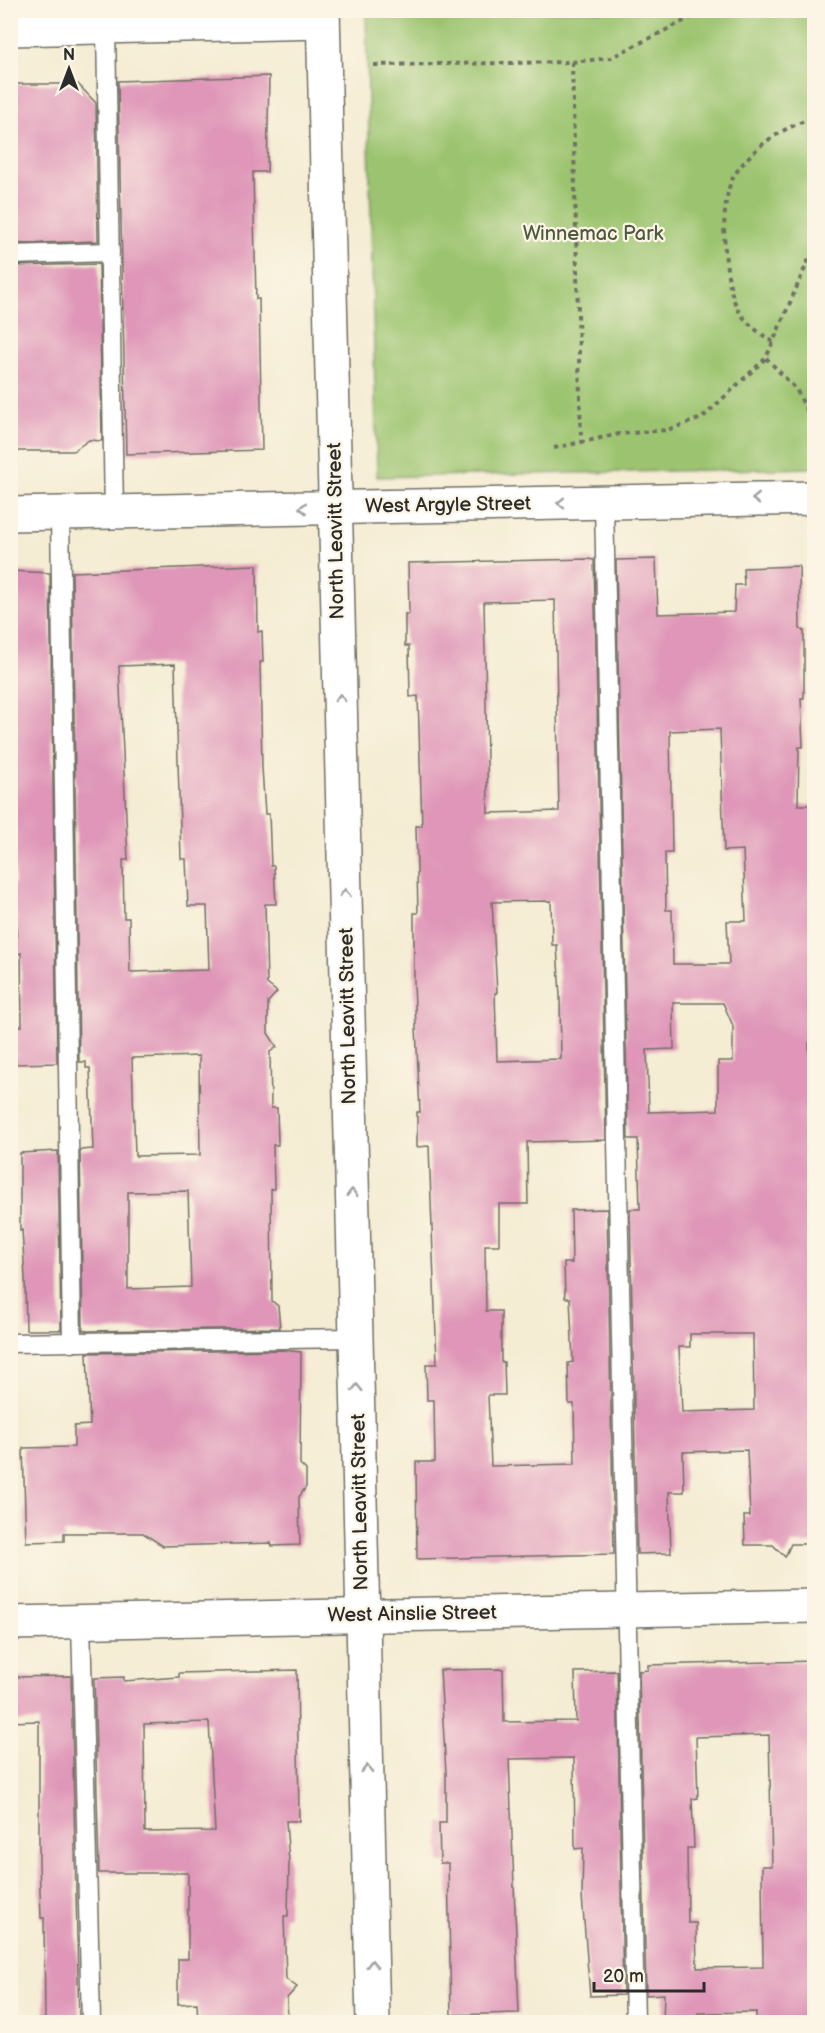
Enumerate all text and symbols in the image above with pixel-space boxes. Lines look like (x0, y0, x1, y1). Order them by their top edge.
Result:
north arrow (39, 39, 99, 99)
text: N (63, 46, 75, 65)
park label: Winnemac Park (523, 222, 663, 246)
street label: North Leavitt Street (322, 442, 350, 620)
street label: West Argyle Street (365, 492, 531, 518)
one-way arrow (752, 493, 761, 505)
one-way arrow (557, 497, 566, 509)
one-way arrow (299, 502, 308, 514)
one-way arrow (334, 694, 346, 703)
one-way arrow (339, 889, 351, 898)
street label: North Leavitt Street (334, 927, 362, 1105)
one-way arrow (346, 1189, 359, 1198)
one-way arrow (351, 1384, 363, 1393)
street label: North Leavitt Street (346, 1413, 374, 1591)
street label: West Ainslie Street (327, 1601, 497, 1627)
one-way arrow (361, 1765, 373, 1774)
scale bar (594, 1955, 704, 1993)
one-way arrow (366, 1960, 378, 1969)
text: 20 m (603, 1966, 644, 1987)

